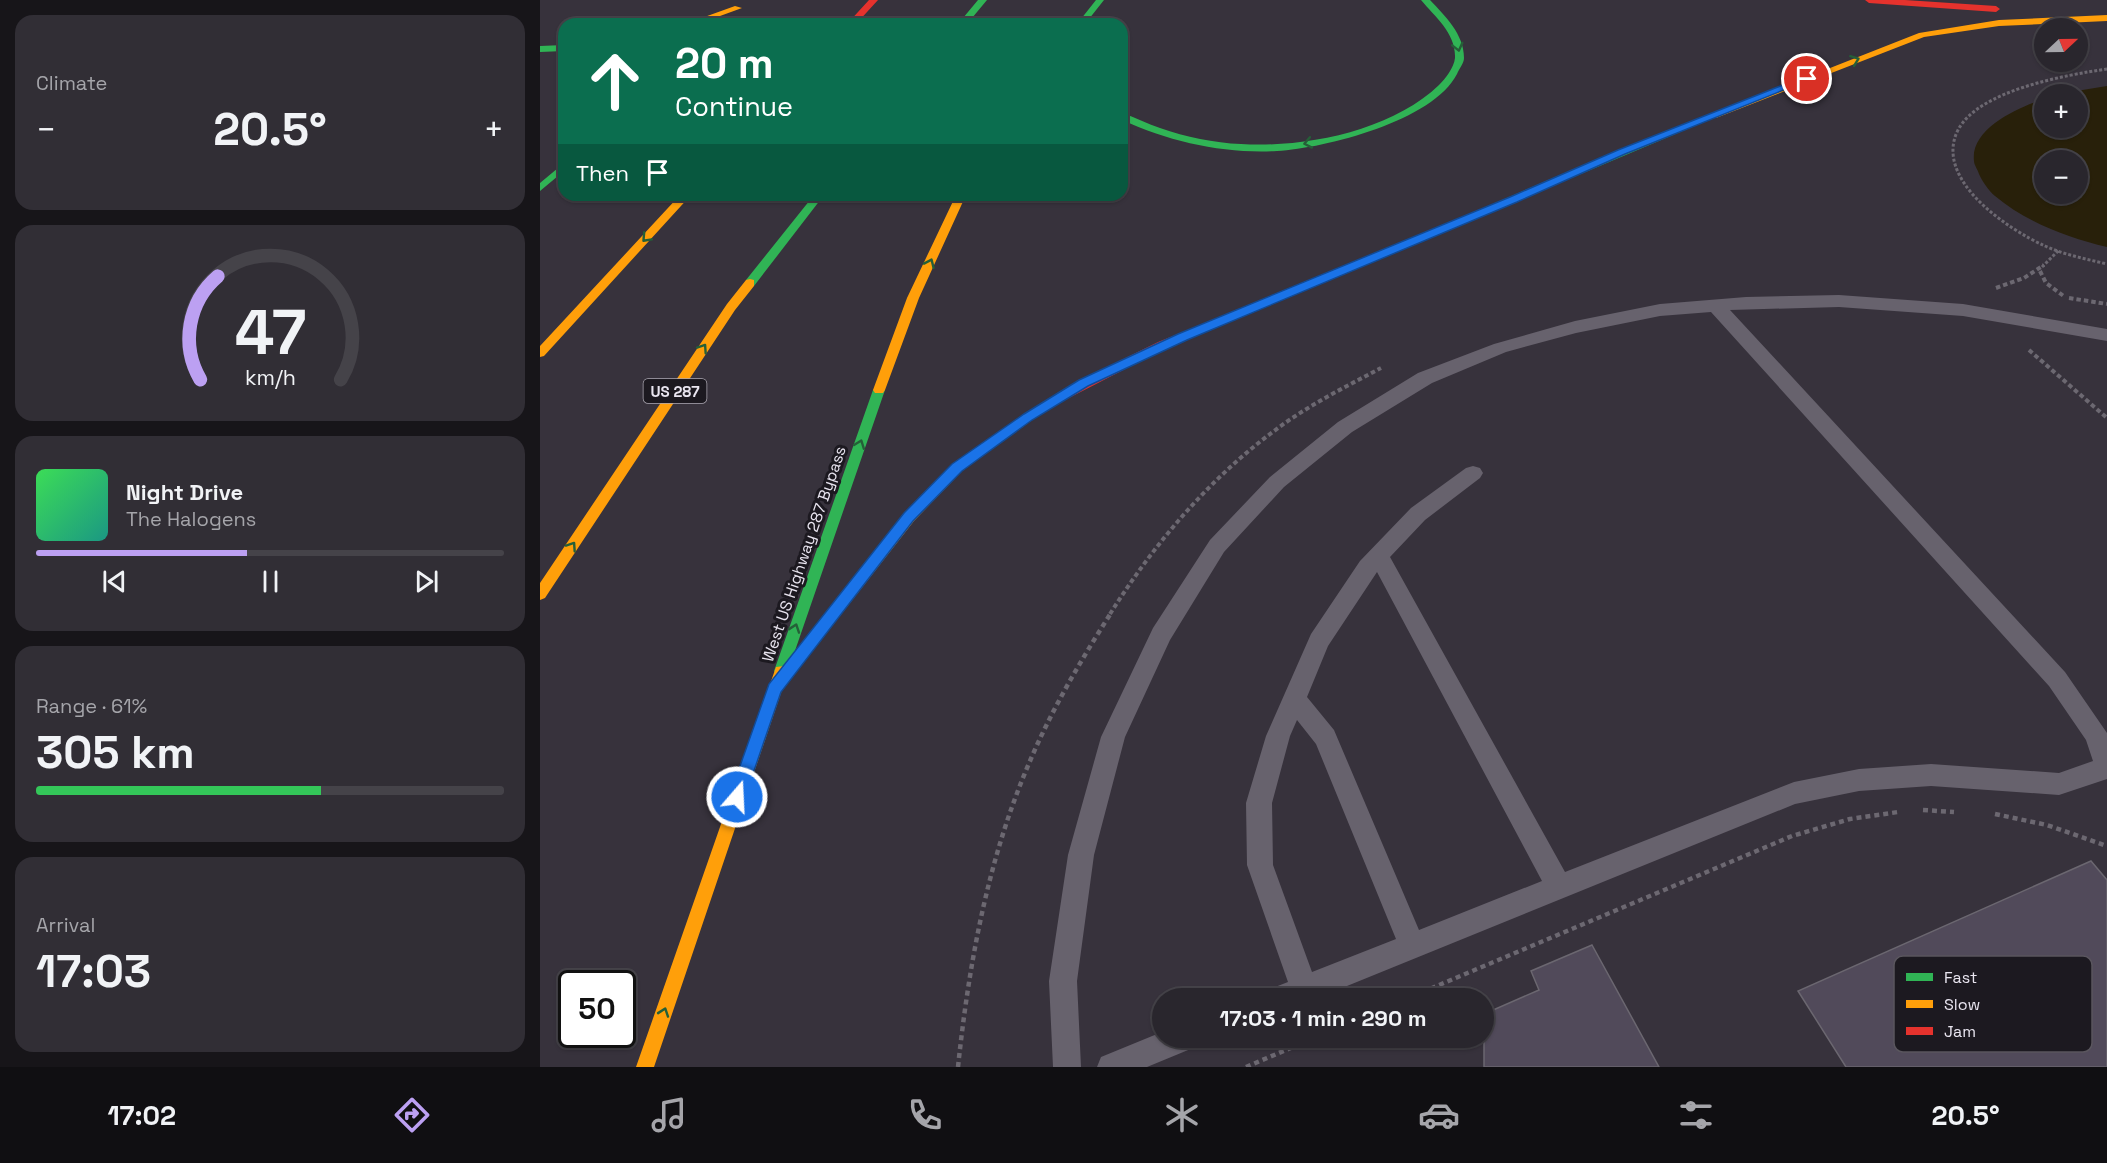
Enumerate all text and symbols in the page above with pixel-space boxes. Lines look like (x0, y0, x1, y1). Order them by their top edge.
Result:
north arrow (2034, 18, 2088, 72)
map controls (2034, 18, 2088, 204)
text: 20 m (675, 37, 774, 90)
icon: ahead (576, 42, 654, 120)
one-way arrow (1450, 42, 1463, 52)
pin (1781, 53, 1832, 104)
one-way arrow (1849, 55, 1860, 67)
icon: arrive (1790, 62, 1823, 95)
text: Climate (36, 70, 107, 96)
button: + (2034, 84, 2088, 138)
text: Continue (675, 89, 793, 124)
text: 20.5° (213, 101, 327, 158)
text: − (36, 109, 56, 151)
text: + (484, 109, 504, 151)
one-way arrow (1304, 137, 1313, 149)
button: − (2034, 150, 2088, 204)
icon: arrive (641, 156, 674, 189)
text: Then (576, 159, 629, 187)
one-way arrow (642, 231, 653, 242)
one-way arrow (923, 258, 935, 269)
text: 47 (234, 293, 306, 372)
one-way arrow (696, 344, 707, 355)
text: km/h (244, 365, 296, 392)
road number: US 287 (644, 379, 706, 403)
one-way arrow (852, 440, 865, 450)
street label: West US Highway 287 Bypass (757, 443, 851, 665)
text: Night Drive (126, 478, 243, 506)
text: The Halogens (126, 506, 256, 532)
one-way arrow (565, 541, 576, 552)
icon: previous (98, 565, 131, 598)
icon: pause (254, 565, 287, 598)
icon: next (410, 565, 443, 598)
one-way arrow (788, 623, 800, 634)
text: Range · 61% (36, 693, 147, 719)
text: 305 km (36, 724, 195, 781)
position arrow (705, 765, 769, 829)
text: Arrival (36, 912, 95, 938)
text: 17:03 (36, 943, 151, 1000)
legend (1894, 956, 2092, 1052)
text: Fast (1944, 967, 1977, 988)
speed limit sign: 50 (558, 970, 636, 1048)
text: Slow (1944, 994, 1980, 1015)
text: 17:03 · 1 min · 290 m (1219, 1004, 1427, 1032)
one-way arrow (656, 1007, 669, 1017)
text: Jam (1944, 1021, 1976, 1042)
icon: directions (391, 1094, 433, 1136)
icon: music (648, 1094, 690, 1136)
icon: phone (904, 1094, 946, 1136)
icon: climate (1161, 1094, 1203, 1136)
icon: car (1418, 1094, 1460, 1136)
icon: filters (1675, 1094, 1717, 1136)
text: 17:02 (107, 1098, 176, 1133)
text: 20.5° (1931, 1098, 2000, 1133)

